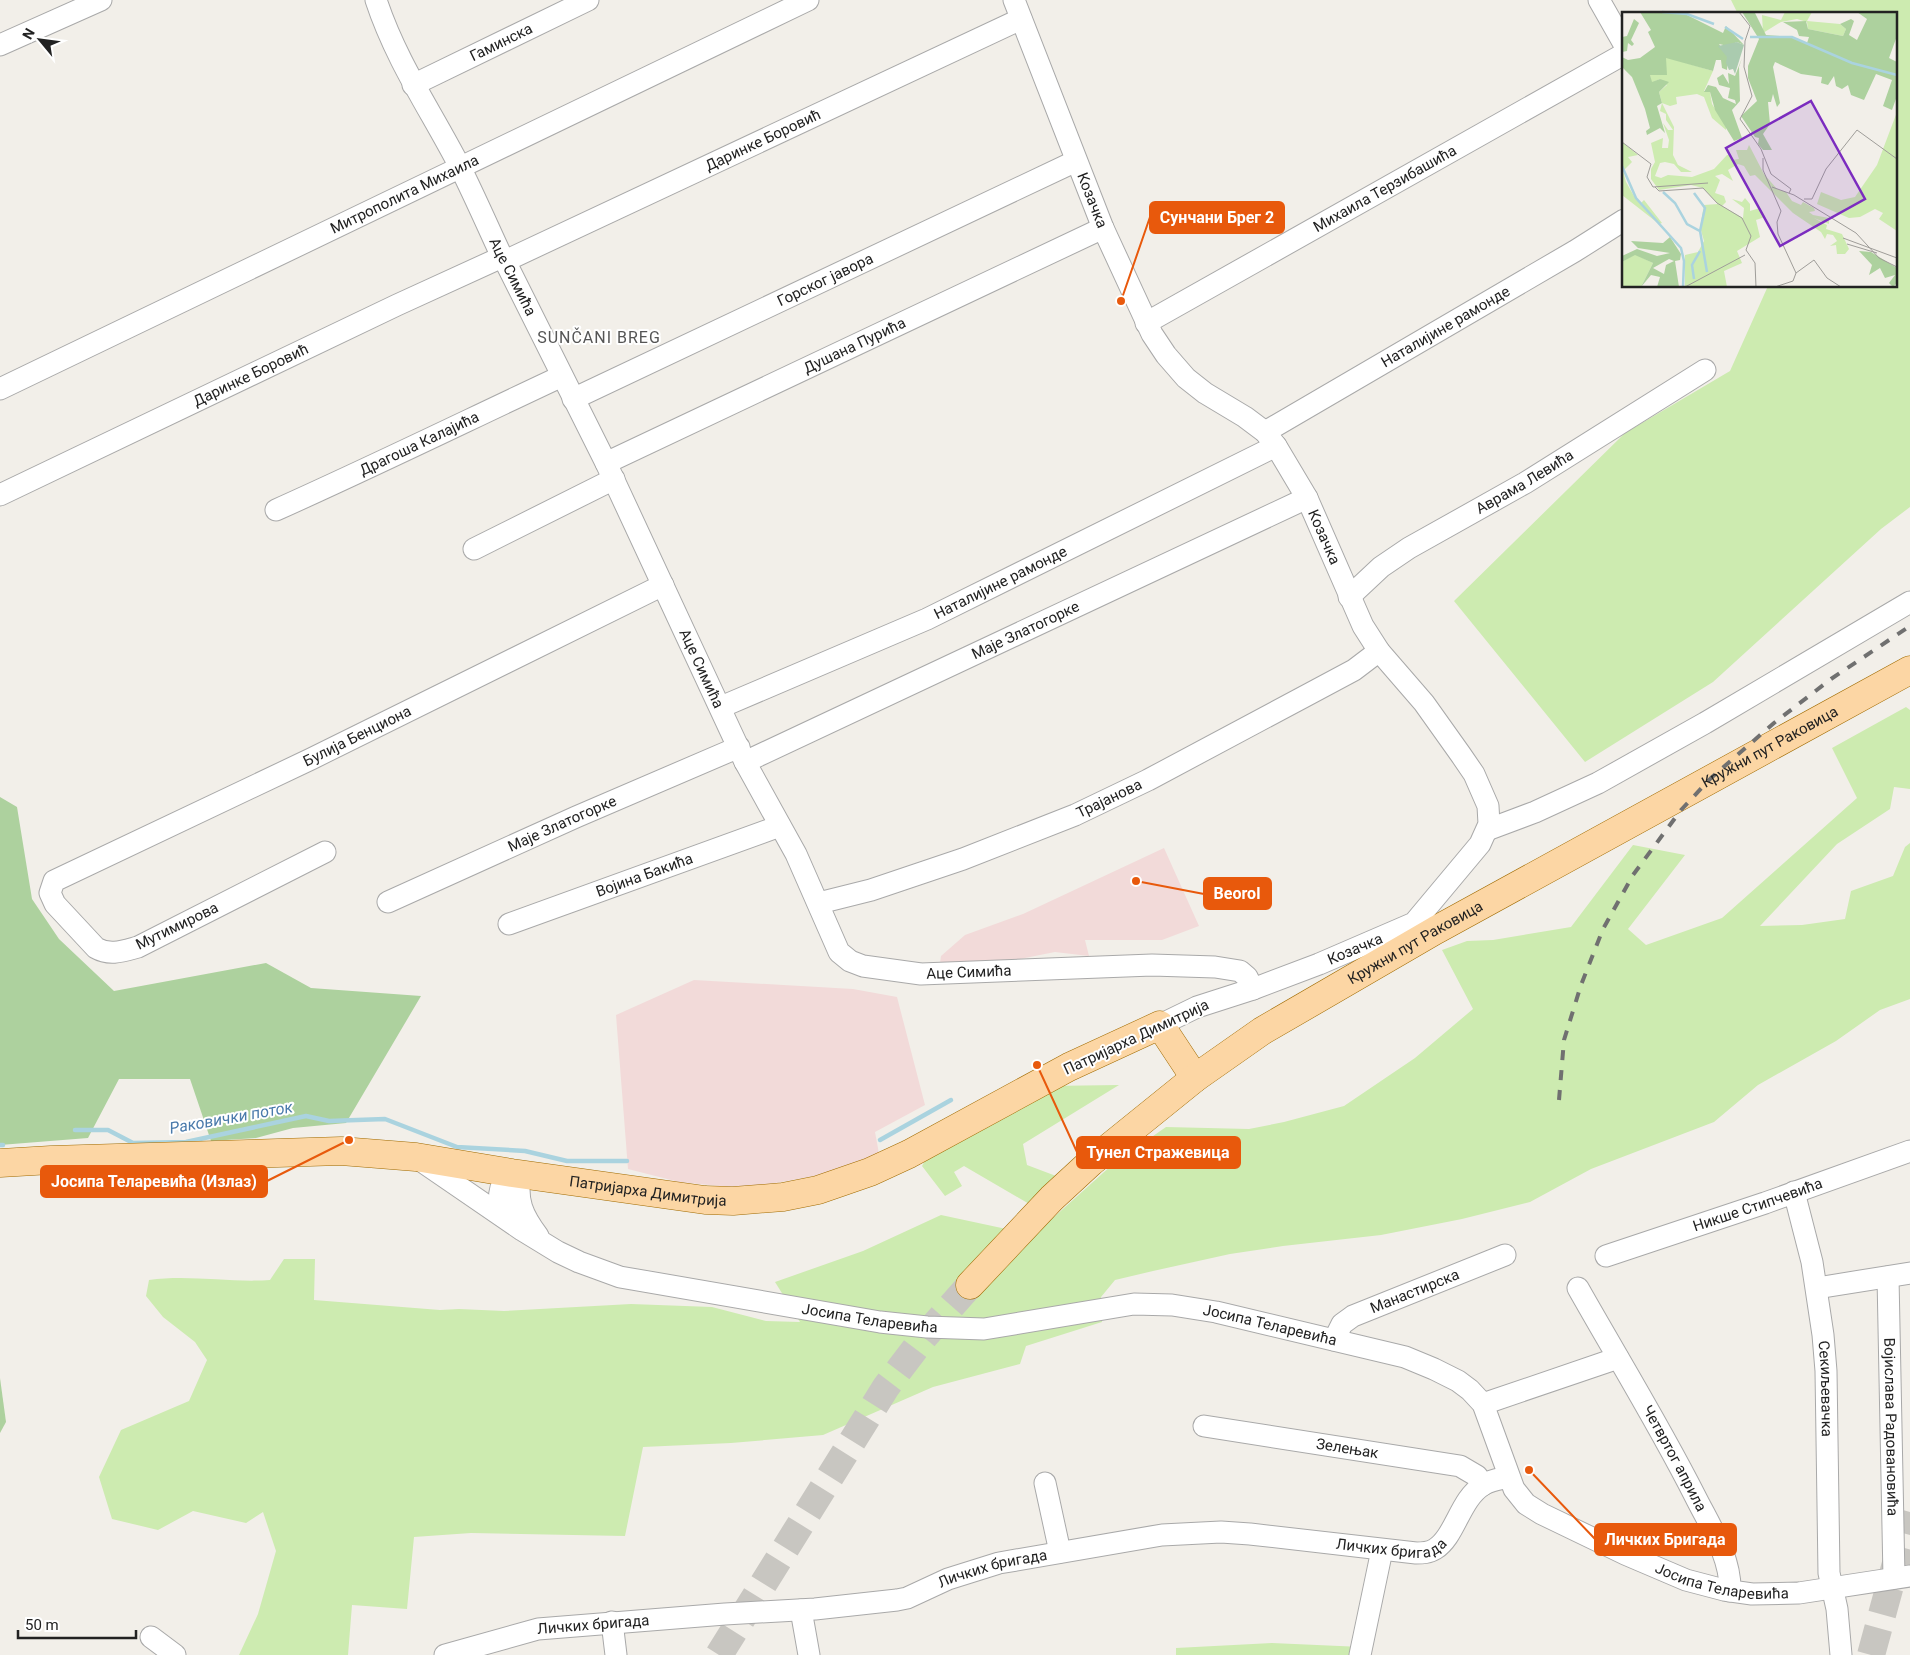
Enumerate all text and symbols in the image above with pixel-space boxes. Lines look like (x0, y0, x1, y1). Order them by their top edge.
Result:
inset map (1622, 12, 1898, 288)
north arrow (15, 15, 65, 65)
street label: Гаминска (467, 19, 535, 65)
text: N (19, 25, 38, 42)
street label: Даринке Боровић (702, 105, 824, 175)
street label: Михаила Терзибашића (1310, 141, 1459, 236)
street label: Митрополита Михаила (327, 151, 482, 238)
street label: Козачка (1073, 170, 1111, 231)
callout: Сунчани Брег 2 (1150, 202, 1284, 233)
text: Сунчани Брег 2 (1160, 208, 1274, 227)
street label: Аце Симића (485, 235, 540, 319)
street label: Горског јавора (774, 249, 876, 310)
street label: Наталијине рамонде (1378, 282, 1513, 371)
street label: Душана Пурића (801, 314, 909, 377)
district label: SUNČANI BREG (537, 327, 661, 347)
street label: Даринке Боровић (190, 340, 311, 410)
street label: Драгоша Калајића (357, 408, 482, 479)
street label: Аврама Левића (1473, 446, 1577, 518)
street label: Козачка (1304, 507, 1344, 567)
street label: Наталијине рамонде (931, 542, 1070, 623)
street label: Маје Златогорке (969, 597, 1082, 663)
street label: Аце Симића (675, 626, 728, 711)
street label: Булија Бенциона (300, 702, 414, 770)
street label: Кружни пут Раковица (1698, 702, 1841, 792)
street label: Трајанова (1074, 775, 1145, 822)
street label: Маје Златогорке (505, 792, 619, 856)
street label: Војина Бакића (593, 849, 695, 901)
callout: Beorol (1204, 878, 1271, 909)
text: Beorol (1214, 884, 1260, 903)
street label: Кружни пут Раковица (1344, 897, 1486, 988)
street label: Мутимирова (133, 898, 221, 954)
street label: Козачка (1325, 929, 1385, 969)
street label: Аце Симића (926, 961, 1012, 983)
street label: Патријарха Димитрија (1061, 995, 1211, 1079)
water label: Раковички поток (168, 1097, 295, 1138)
callout: Тунел Стражевица (1077, 1137, 1240, 1168)
text: Тунел Стражевица (1087, 1143, 1230, 1162)
callout: Јосипа Теларевића (Излаз) (41, 1166, 267, 1197)
text: Јосипа Теларевића (Излаз) (51, 1172, 257, 1191)
street label: Патријарха Димитрија (568, 1172, 727, 1210)
street label: Никше Стипчевића (1691, 1174, 1825, 1235)
street label: Манастирска (1368, 1265, 1462, 1317)
street label: Јосипа Теларевића (800, 1300, 938, 1336)
street label: Јосипа Теларевића (1202, 1301, 1339, 1349)
street label: Војислава Радовановића (1880, 1338, 1902, 1516)
street label: Секиљевачка (1815, 1340, 1836, 1437)
street label: Четвртог априла (1639, 1402, 1710, 1515)
street label: Зелењак (1315, 1435, 1380, 1462)
callout: Личких Бригада (1595, 1524, 1736, 1555)
text: Личких Бригада (1604, 1530, 1726, 1549)
street label: Личких бригада (1335, 1535, 1451, 1562)
street label: Личких бригада (935, 1546, 1048, 1592)
street label: Јосипа Теларевића (1652, 1559, 1789, 1603)
scale bar (18, 1608, 135, 1640)
street label: Личких бригада (536, 1611, 650, 1638)
text: 50 m (25, 1616, 59, 1634)

